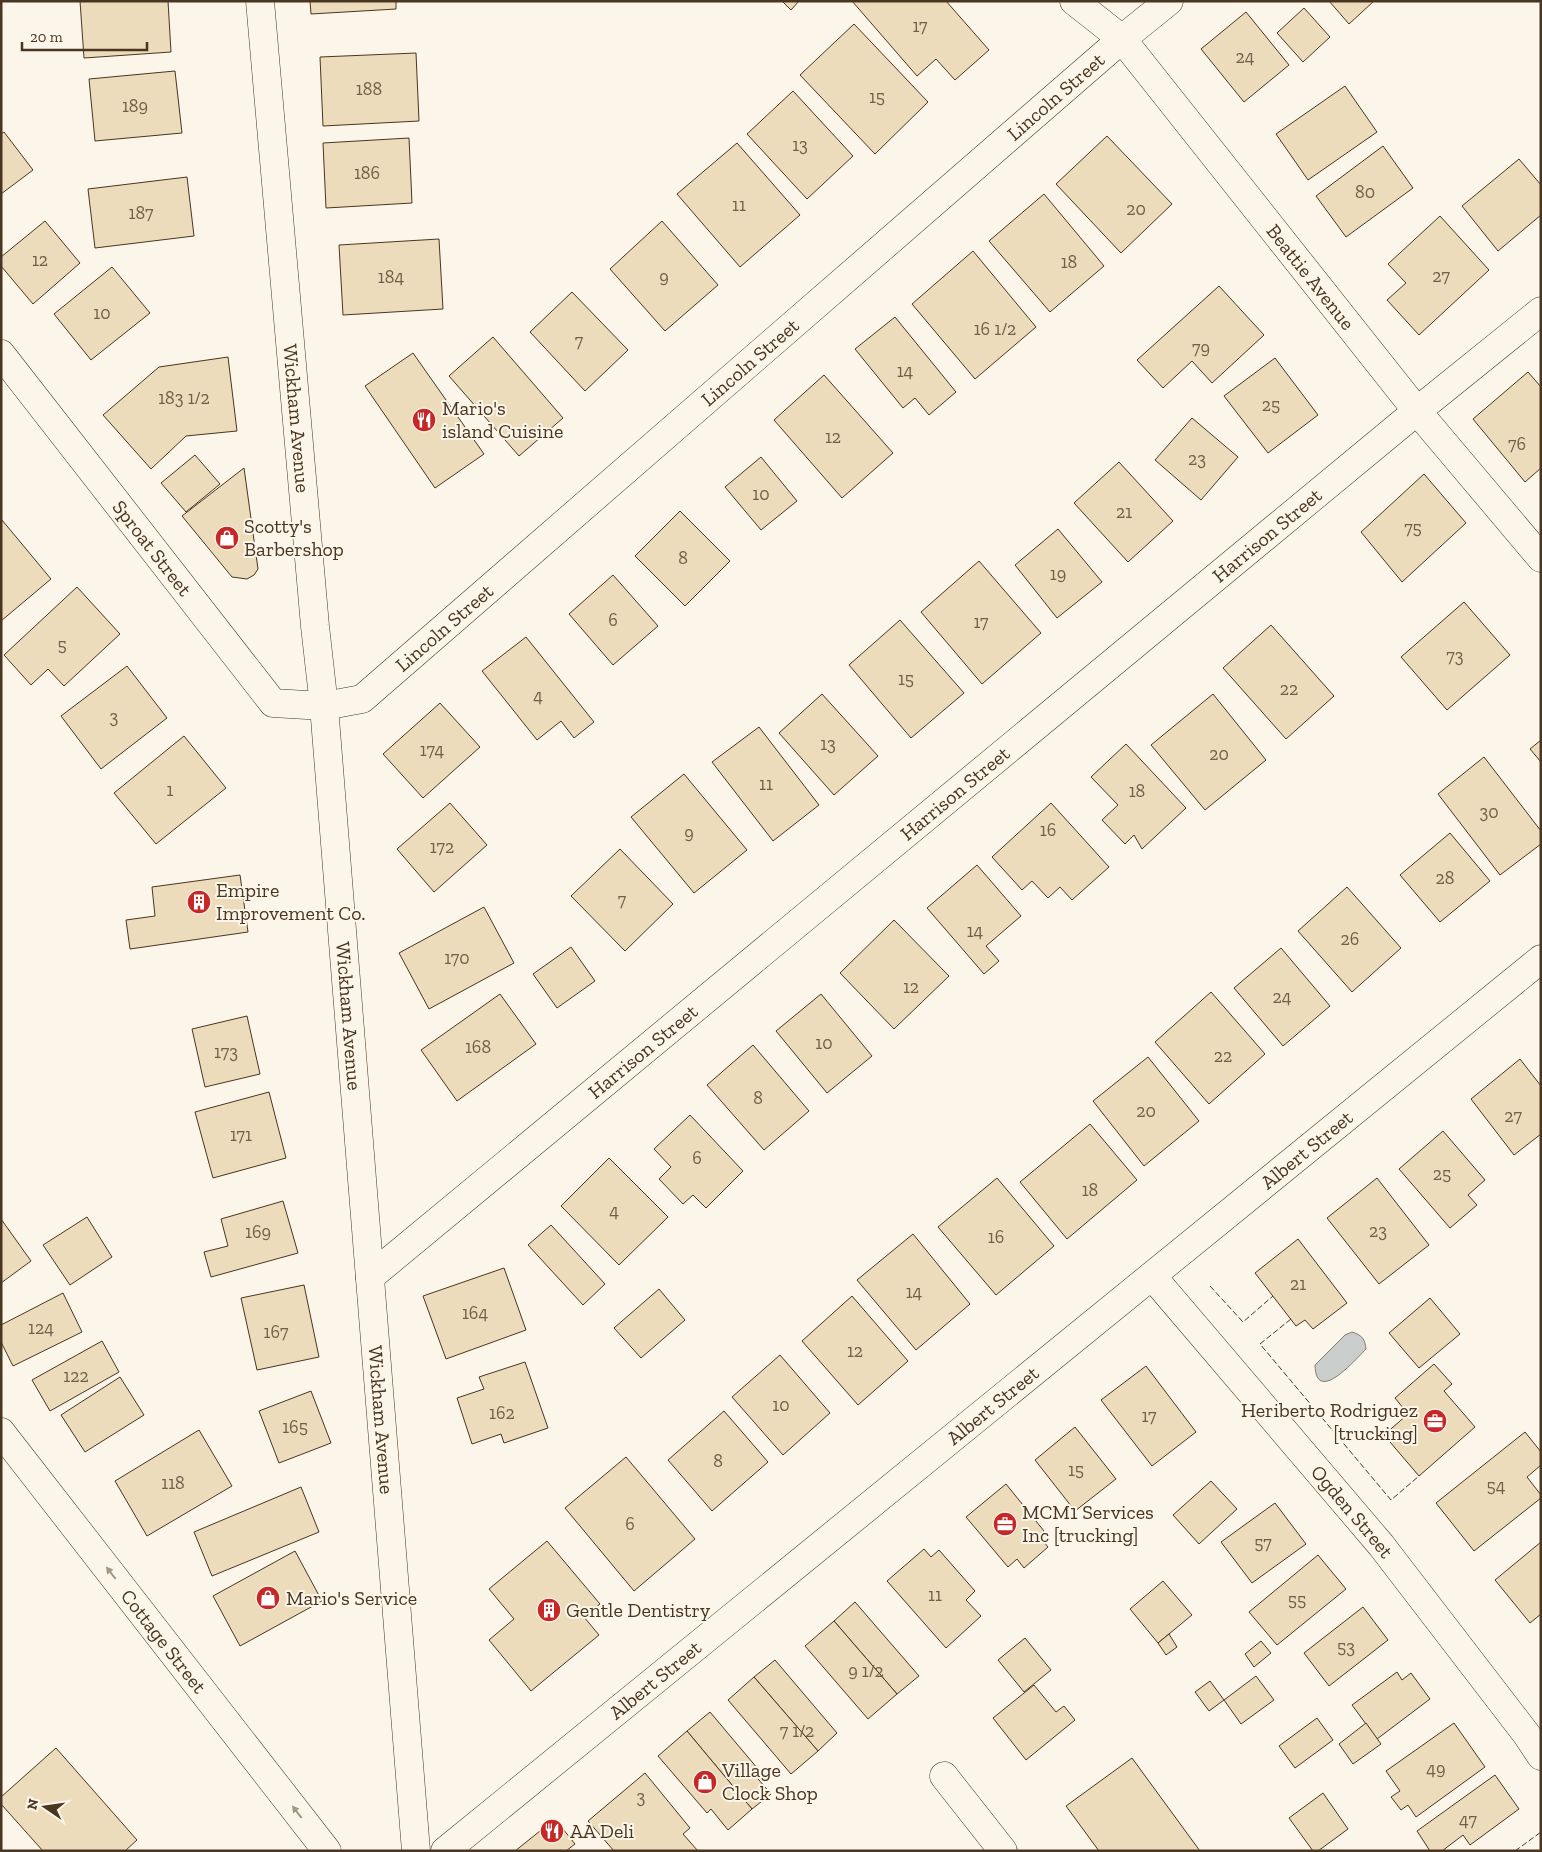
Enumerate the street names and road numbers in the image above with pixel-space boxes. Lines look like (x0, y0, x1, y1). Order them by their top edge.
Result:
street label: Lincoln Street (1002, 47, 1110, 145)
street label: Beattie Avenue (1261, 219, 1360, 335)
street label: Lincoln Street (696, 313, 804, 411)
street label: Wickham Avenue (278, 343, 315, 494)
street label: Harrison Street (1207, 483, 1327, 587)
street label: Sproat Street (107, 495, 197, 601)
street label: Lincoln Street (390, 578, 498, 677)
street label: Harrison Street (895, 741, 1015, 845)
street label: Wickham Avenue (331, 941, 367, 1091)
street label: Harrison Street (583, 999, 703, 1104)
street label: Albert Street (1256, 1105, 1358, 1194)
street label: Wickham Avenue (363, 1345, 399, 1495)
street label: Albert Street (942, 1360, 1044, 1450)
street label: Ogden Street (1306, 1460, 1399, 1563)
street label: Cottage Street (116, 1584, 212, 1698)
street label: Albert Street (604, 1635, 706, 1724)

